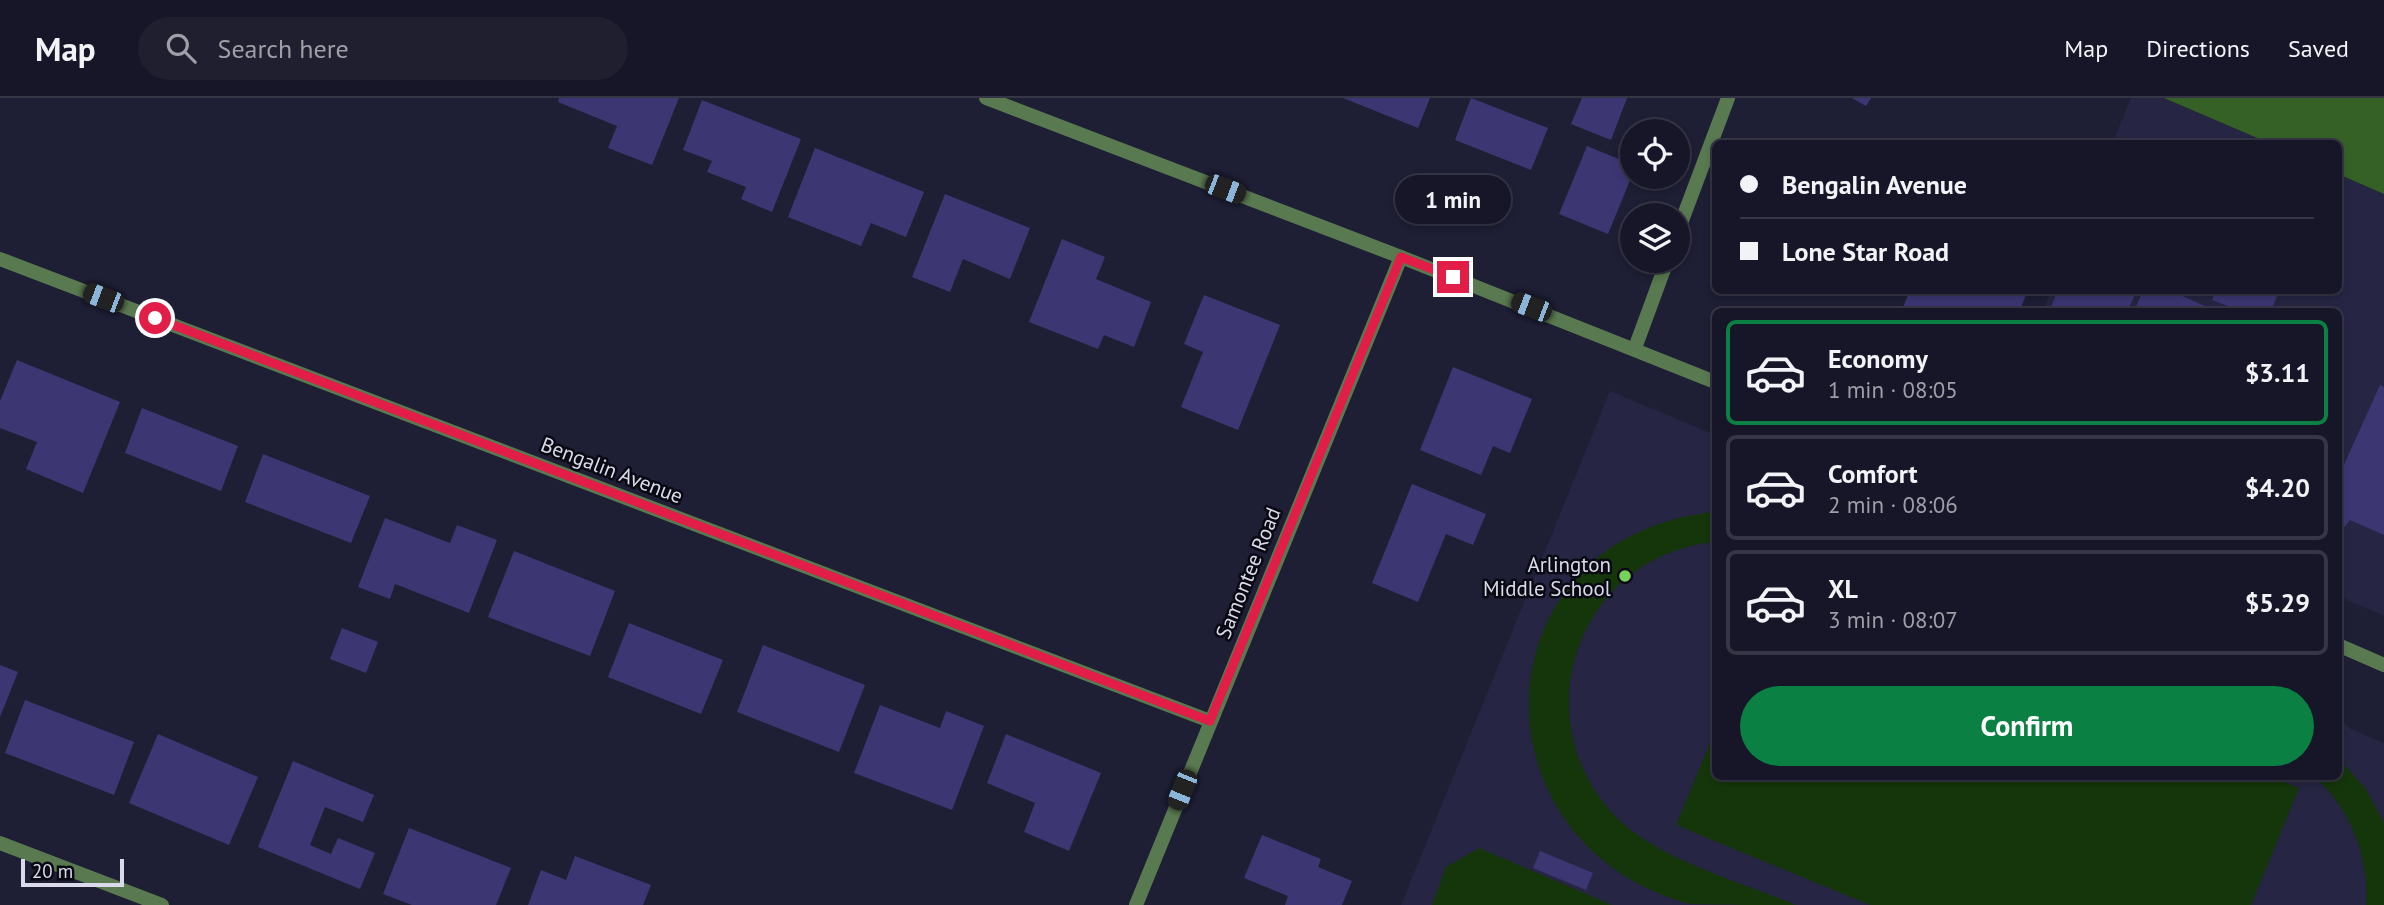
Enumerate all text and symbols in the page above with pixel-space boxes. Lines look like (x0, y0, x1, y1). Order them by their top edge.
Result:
search box (138, 17, 628, 80)
text: Map (35, 27, 96, 70)
icon: search (162, 29, 200, 67)
text: Search here (218, 32, 349, 65)
text: Map (2064, 33, 2108, 64)
text: Directions (2146, 33, 2250, 64)
text: Saved (2288, 33, 2349, 64)
map controls (1620, 119, 1690, 273)
button: locate (1620, 119, 1690, 189)
text: Bengalin Avenue (1782, 168, 1967, 201)
car (1202, 172, 1249, 206)
callout: 1 min (1395, 176, 1511, 225)
text: 1 min (1425, 185, 1481, 214)
button: layers (1620, 203, 1690, 273)
text: Lone Star Road (1782, 235, 1949, 268)
route end (1437, 261, 1469, 293)
car (80, 281, 127, 315)
car (1508, 290, 1555, 324)
route start (139, 302, 171, 334)
icon: car (1744, 341, 1807, 404)
text: Economy (1828, 342, 1928, 375)
text: $3.11 (2245, 356, 2310, 389)
text: 1 min · 08:05 (1828, 375, 1958, 404)
street label: Bengalin Avenue (537, 431, 687, 509)
icon: car (1744, 456, 1807, 519)
text: Comfort (1828, 457, 1918, 490)
text: $4.20 (2245, 471, 2310, 504)
text: 2 min · 08:06 (1828, 490, 1958, 519)
street label: Samontee Road (1209, 503, 1287, 643)
place label: Arlington Middle School (1483, 551, 1611, 602)
marker: Arlington Middle School (1617, 568, 1633, 584)
icon: car (1744, 571, 1807, 634)
text: XL (1828, 572, 1858, 605)
text: $5.29 (2245, 586, 2310, 619)
text: 3 min · 08:07 (1828, 605, 1958, 634)
button: Confirm (1740, 686, 2314, 766)
car (1165, 767, 1200, 813)
scale bar (21, 856, 124, 888)
text: 20 m (32, 859, 73, 883)

